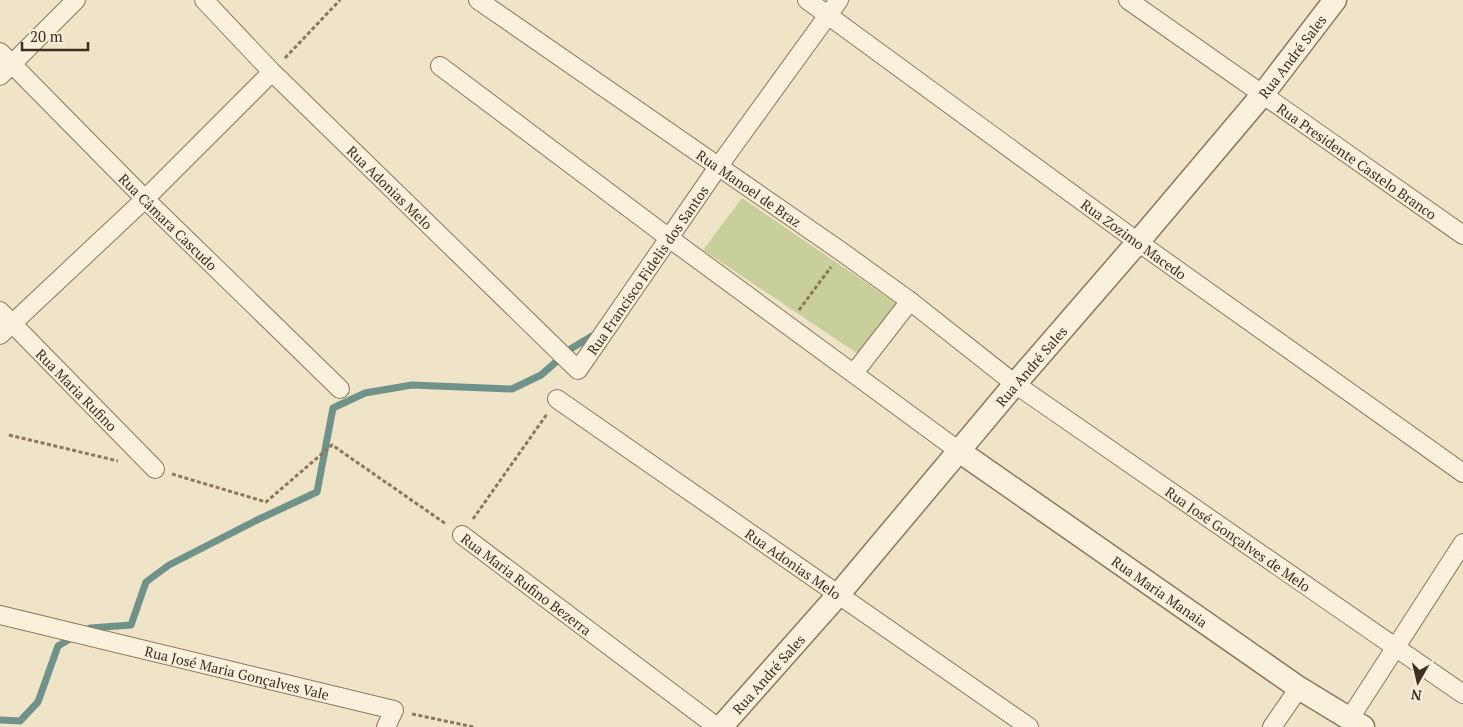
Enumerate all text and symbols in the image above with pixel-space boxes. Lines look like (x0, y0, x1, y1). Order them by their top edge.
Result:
street label: Rua André Sales (1254, 10, 1330, 102)
scale bar (22, 20, 89, 52)
text: 20 m (30, 26, 63, 46)
street label: Rua Presidente Castelo Branco (1274, 98, 1441, 223)
street label: Rua Adonias Melo (343, 141, 437, 233)
street label: Rua Manoel de Braz (693, 145, 806, 231)
street label: Rua Câmara Cascudo (115, 169, 222, 274)
street label: Rua Francisco Fidelis dos Santos (582, 181, 712, 358)
street label: Rua Zozimo Macedo (1078, 194, 1191, 283)
street label: Rua André Sales (991, 321, 1071, 410)
street label: Rua Maria Rufino (32, 344, 122, 435)
street label: Rua José Gonçalves de Melo (1162, 482, 1315, 596)
street label: Rua Adonias Melo (742, 523, 845, 603)
street label: Rua Maria Rufino Bezerra (458, 528, 596, 639)
street label: Rua Maria Manaia (1108, 551, 1212, 631)
street label: Rua André Sales (728, 630, 809, 718)
street label: Rua José Maria Gonçalves Vale (143, 641, 331, 704)
north arrow (1393, 657, 1443, 707)
text: N (1409, 685, 1423, 706)

